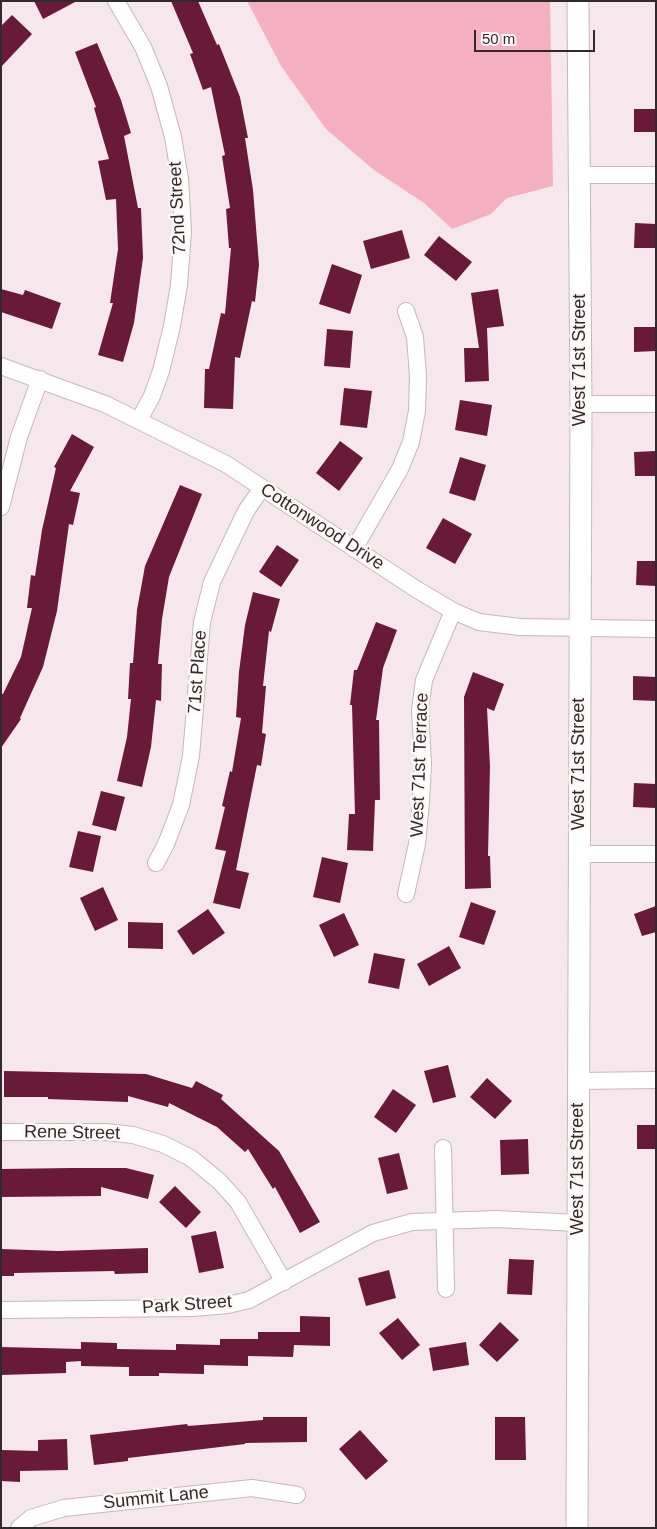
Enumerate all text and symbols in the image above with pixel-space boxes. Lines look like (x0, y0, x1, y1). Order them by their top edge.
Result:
scale bar (477, 20, 598, 52)
text: 50 m (482, 30, 515, 47)
street label: 72nd Street (165, 161, 191, 255)
street label: West 71st Street (569, 294, 591, 426)
street label: Cottonwood Drive (256, 479, 388, 575)
street label: 71st Place (184, 629, 212, 715)
street label: West 71st Terrace (407, 692, 433, 838)
street label: West 71st Street (568, 698, 590, 830)
street label: West 71st Street (567, 1103, 589, 1235)
street label: Rene Street (24, 1121, 120, 1145)
street label: Park Street (141, 1291, 233, 1319)
street label: Summit Lane (102, 1482, 210, 1514)

